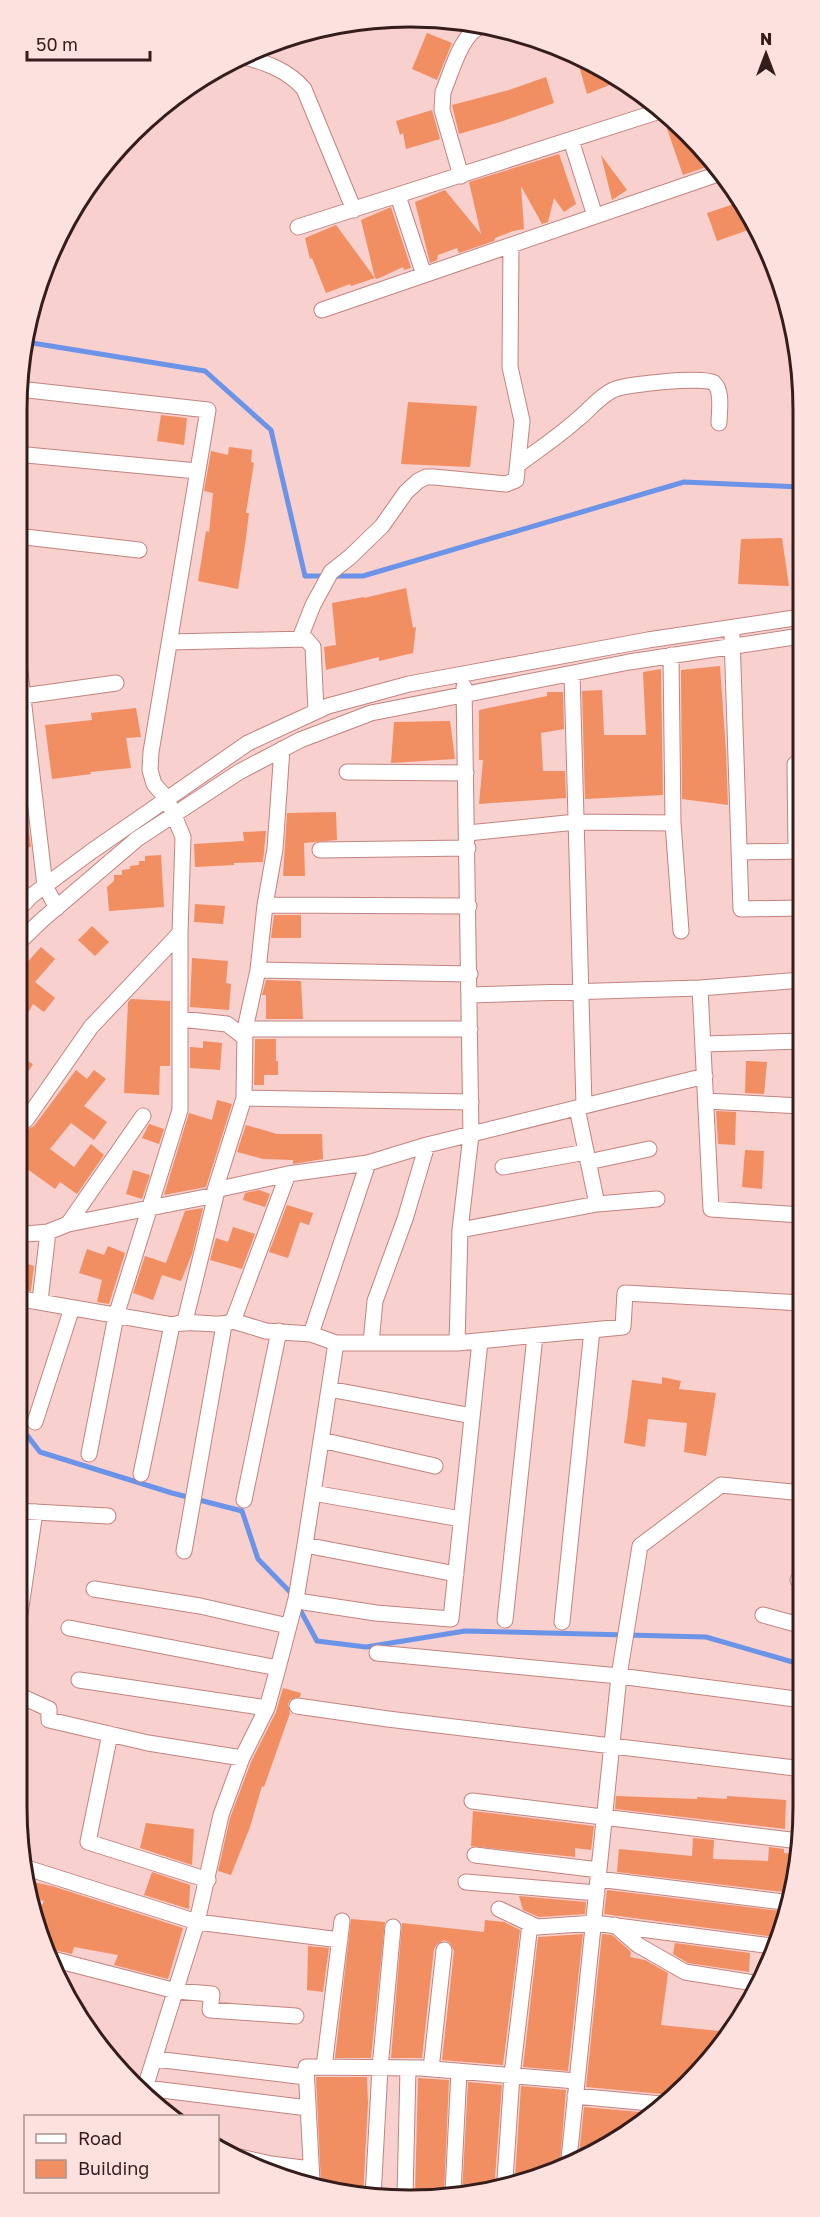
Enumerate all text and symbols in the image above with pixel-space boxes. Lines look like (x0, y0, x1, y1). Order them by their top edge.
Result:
scale bar (27, 24, 150, 62)
north arrow (736, 24, 796, 84)
text: N (760, 29, 772, 49)
text: 50 m (36, 33, 78, 55)
legend (24, 2115, 219, 2193)
text: Road (78, 2127, 122, 2149)
text: Building (78, 2157, 149, 2179)

